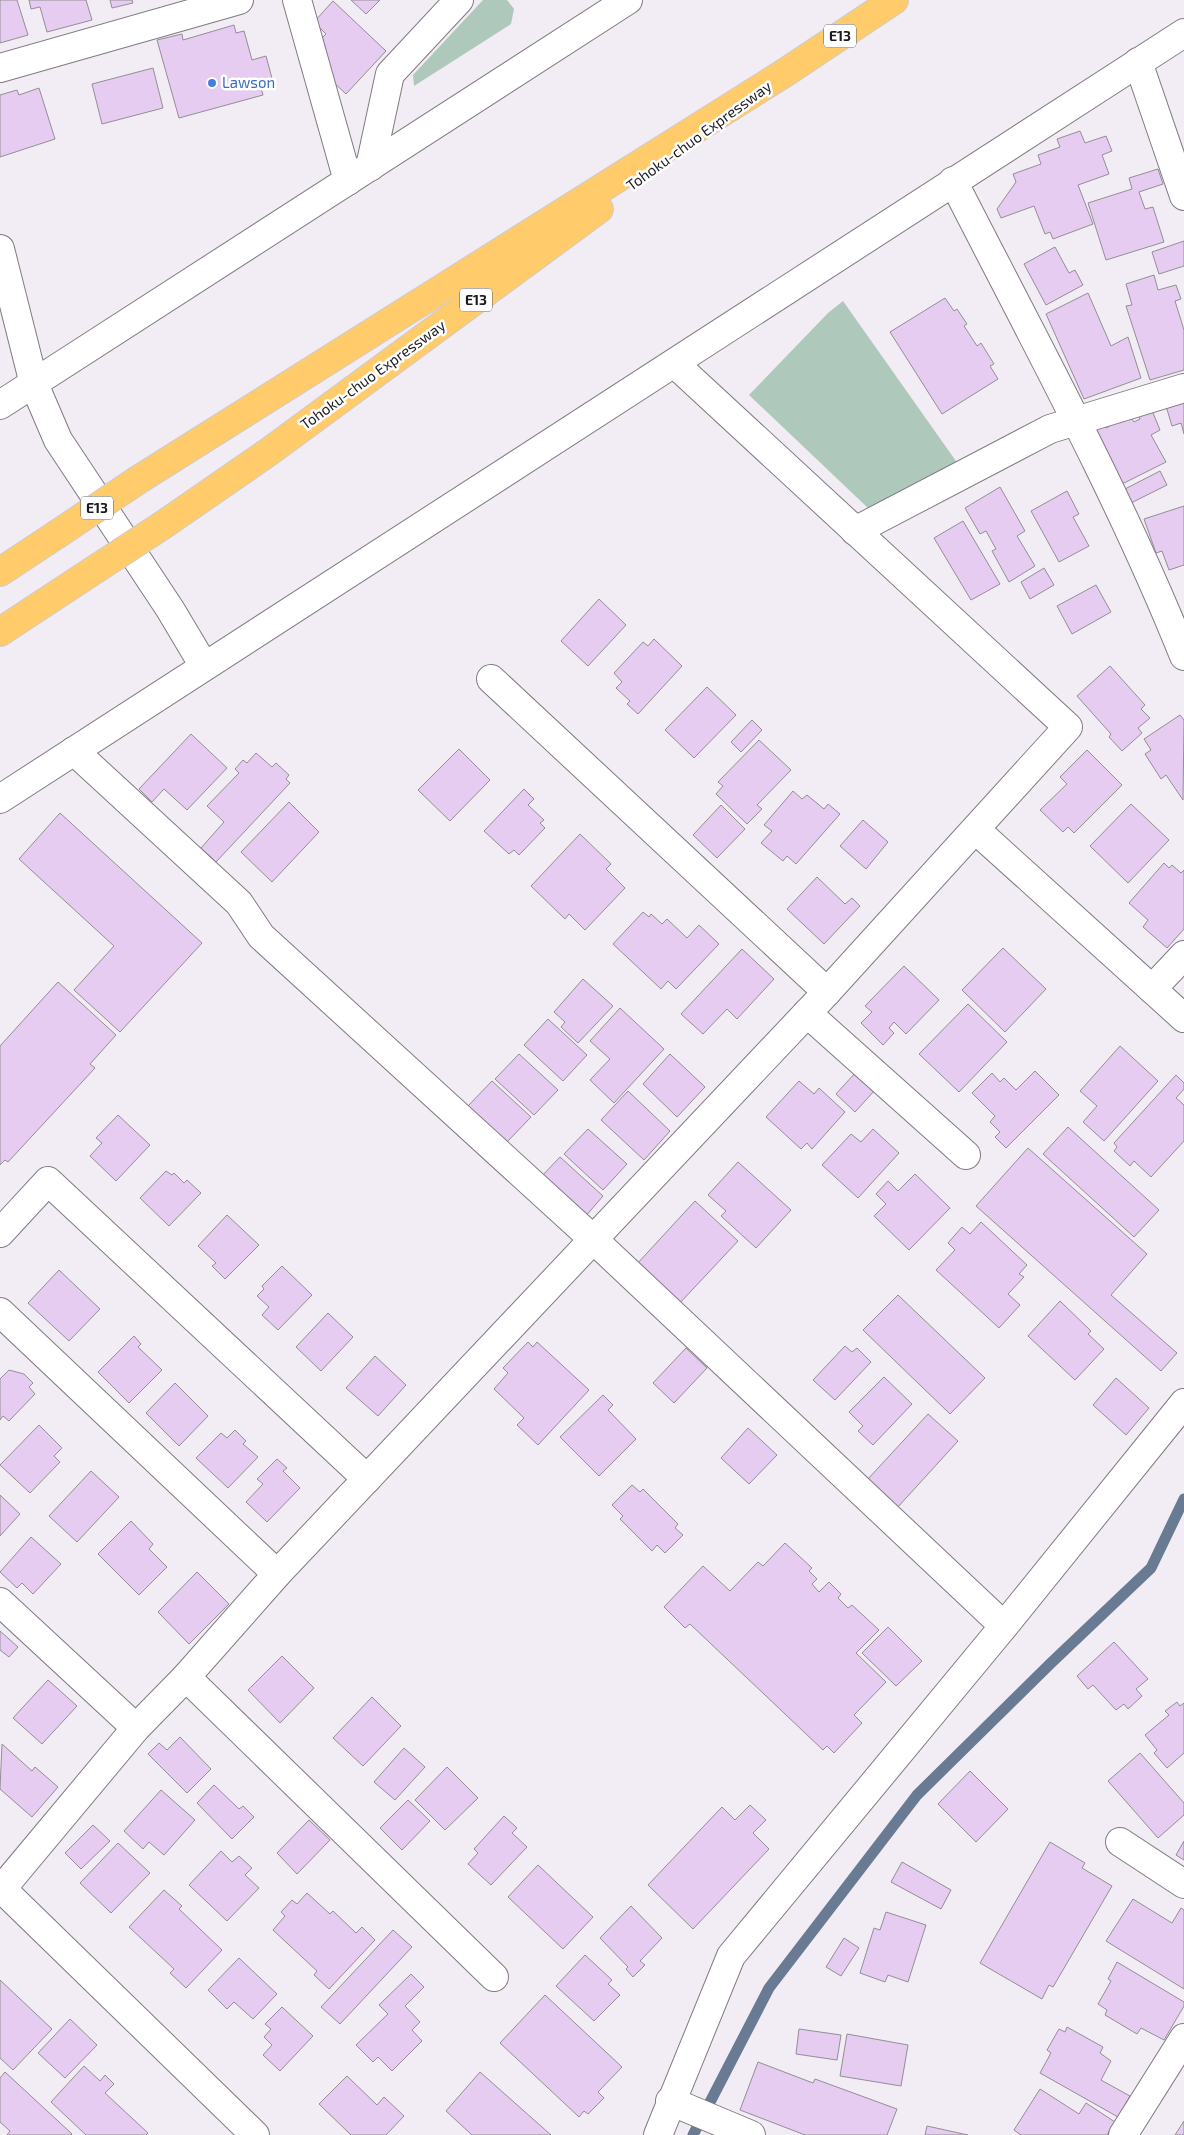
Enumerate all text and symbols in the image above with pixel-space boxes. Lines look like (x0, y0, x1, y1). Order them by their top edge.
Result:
road number: E13 (824, 24, 856, 48)
place label: Lawson (222, 73, 275, 91)
marker: Lawson (206, 77, 218, 89)
street label: Tohoku-chuo Expressway (622, 77, 774, 194)
road number: E13 (460, 288, 492, 312)
street label: Tohoku-chuo Expressway (296, 316, 448, 433)
road number: E13 (81, 496, 113, 520)

